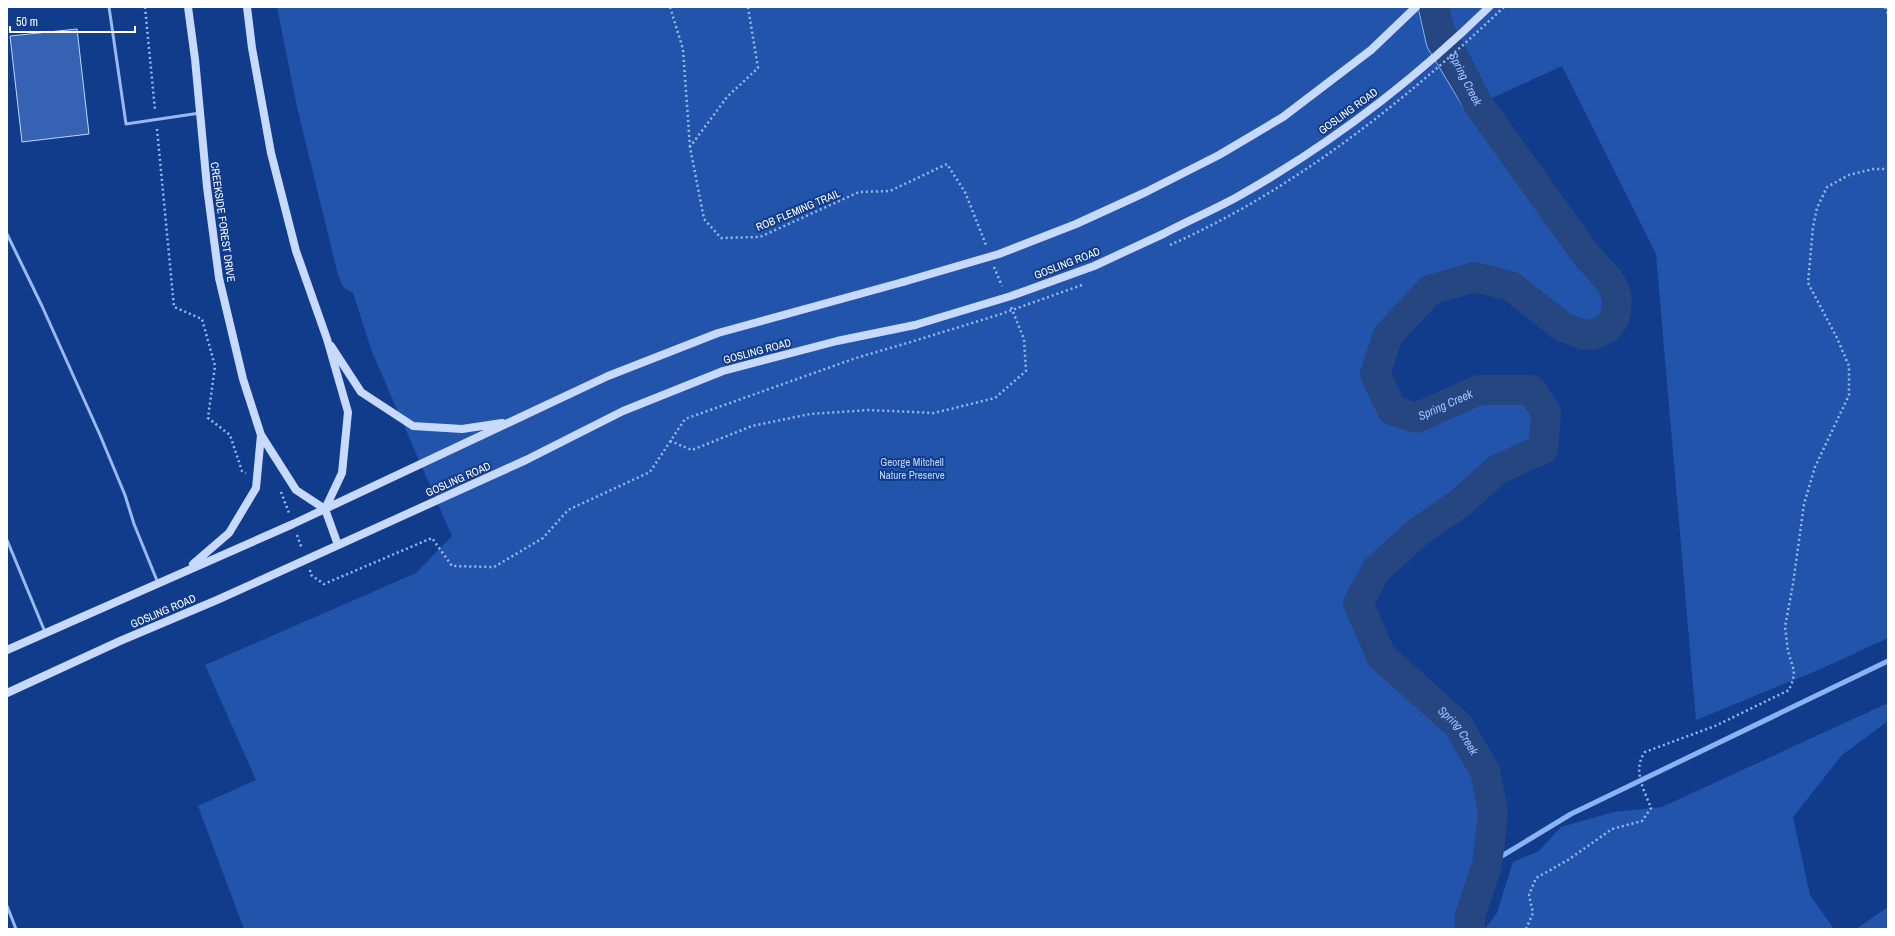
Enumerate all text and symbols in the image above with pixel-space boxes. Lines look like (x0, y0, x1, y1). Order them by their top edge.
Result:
scale bar (10, 8, 135, 34)
text: 50 m (16, 14, 38, 30)
water label: Spring Creek (1445, 50, 1486, 110)
street label: GOSLING ROAD (1316, 85, 1380, 137)
street label: CREEKSIDE FOREST DRIVE (208, 161, 238, 283)
street label: ROB FLEMING TRAIL (754, 186, 842, 234)
street label: GOSLING ROAD (1032, 244, 1102, 282)
street label: GOSLING ROAD (722, 335, 792, 367)
water label: Spring Creek (1416, 385, 1476, 424)
park label: George Mitchell Nature Preserve (879, 455, 945, 482)
street label: GOSLING ROAD (423, 458, 493, 500)
street label: GOSLING ROAD (128, 591, 198, 631)
water label: Spring Creek (1434, 703, 1482, 759)

